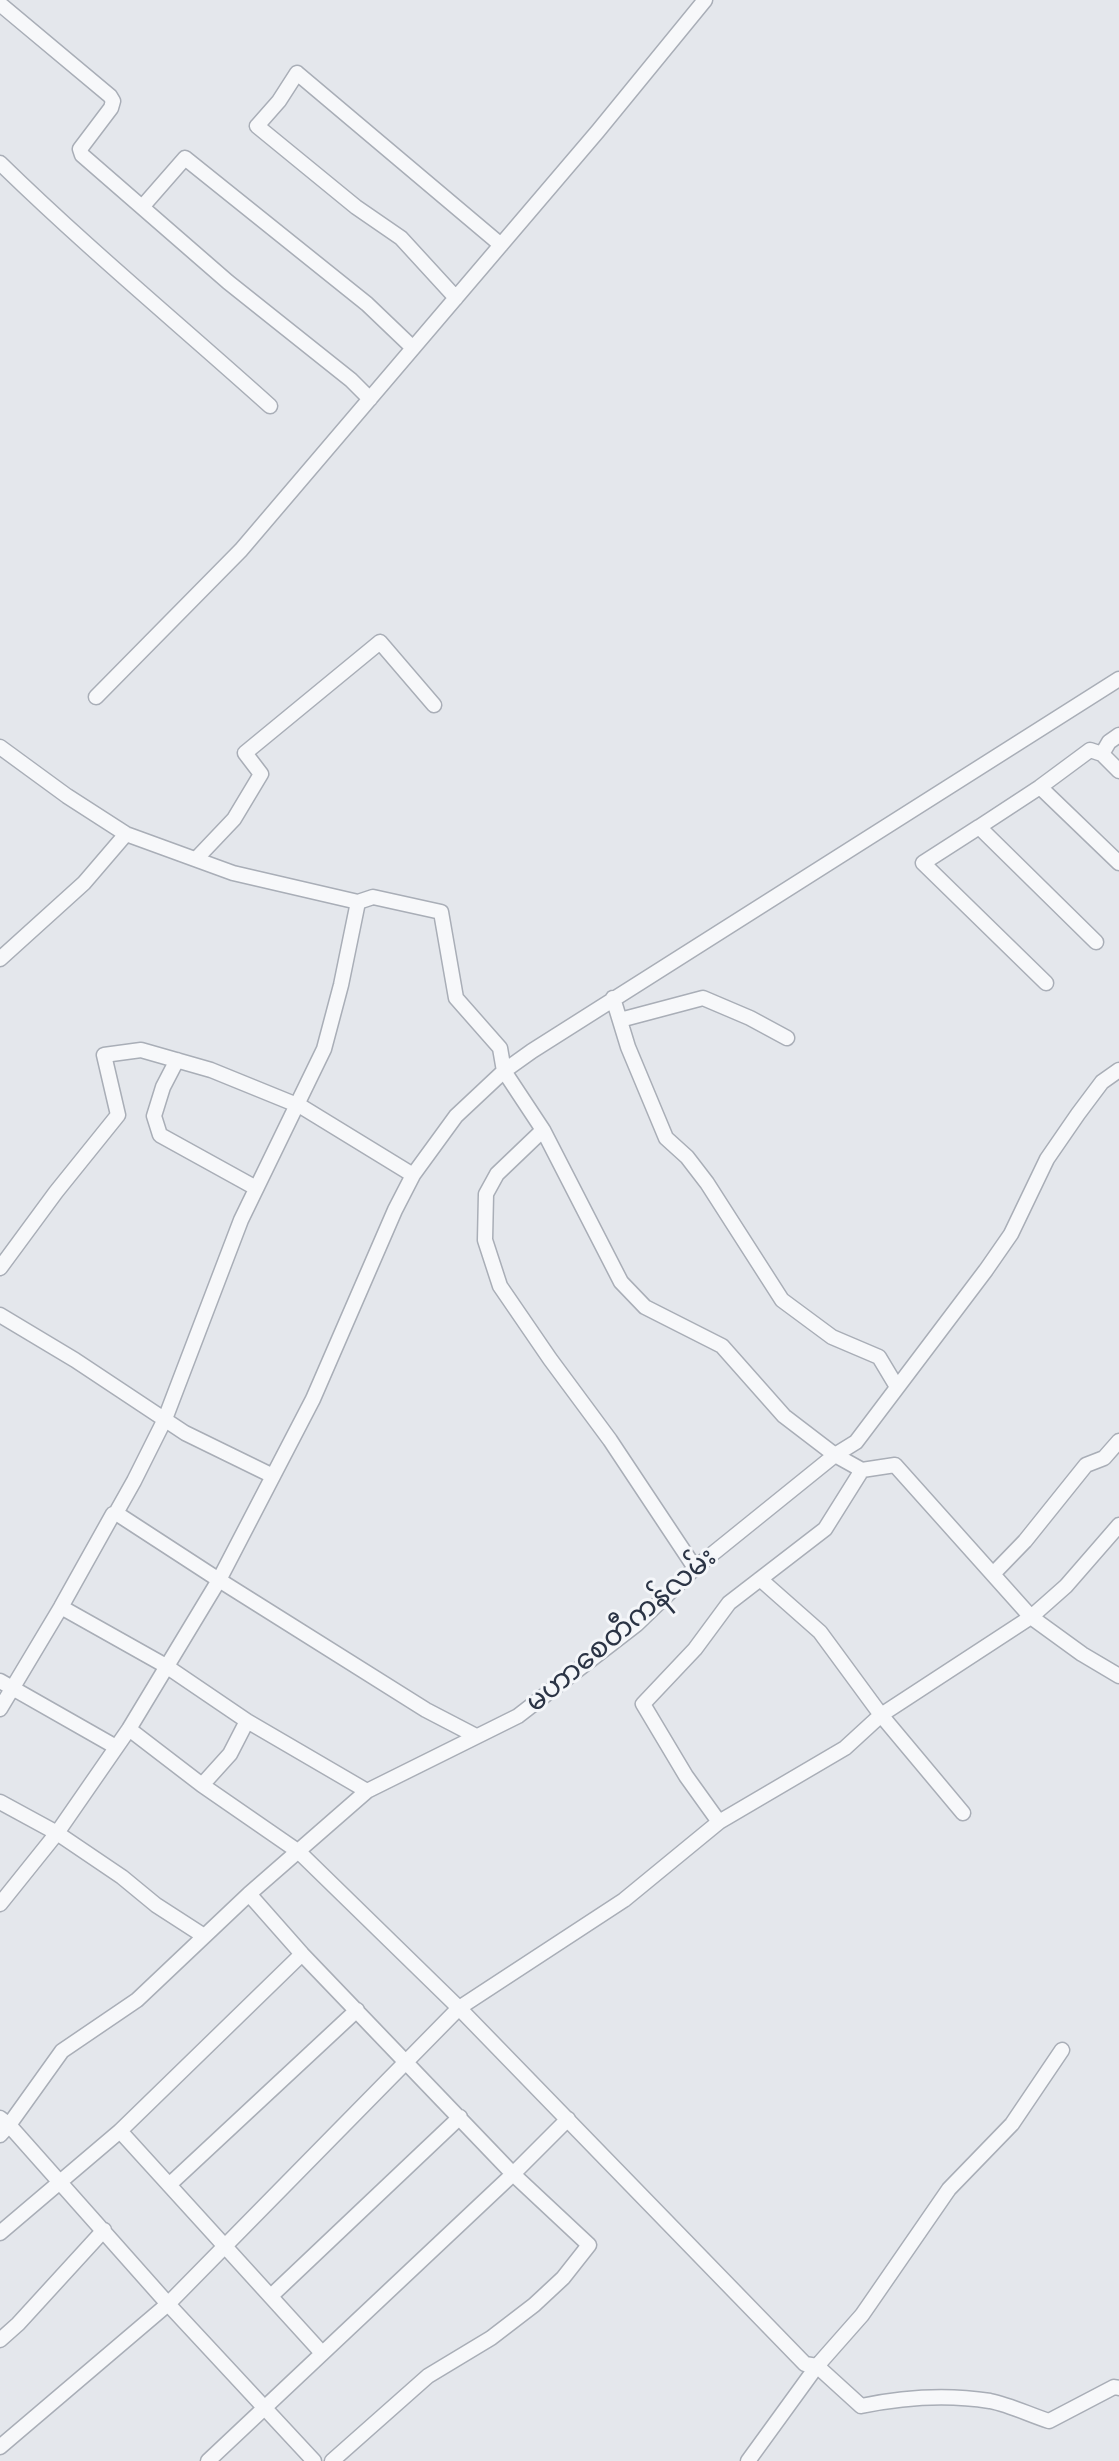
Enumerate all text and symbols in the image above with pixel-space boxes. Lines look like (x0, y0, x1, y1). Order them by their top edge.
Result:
street label: မဟာစေတီကန်လမ်း (519, 1541, 723, 1719)

